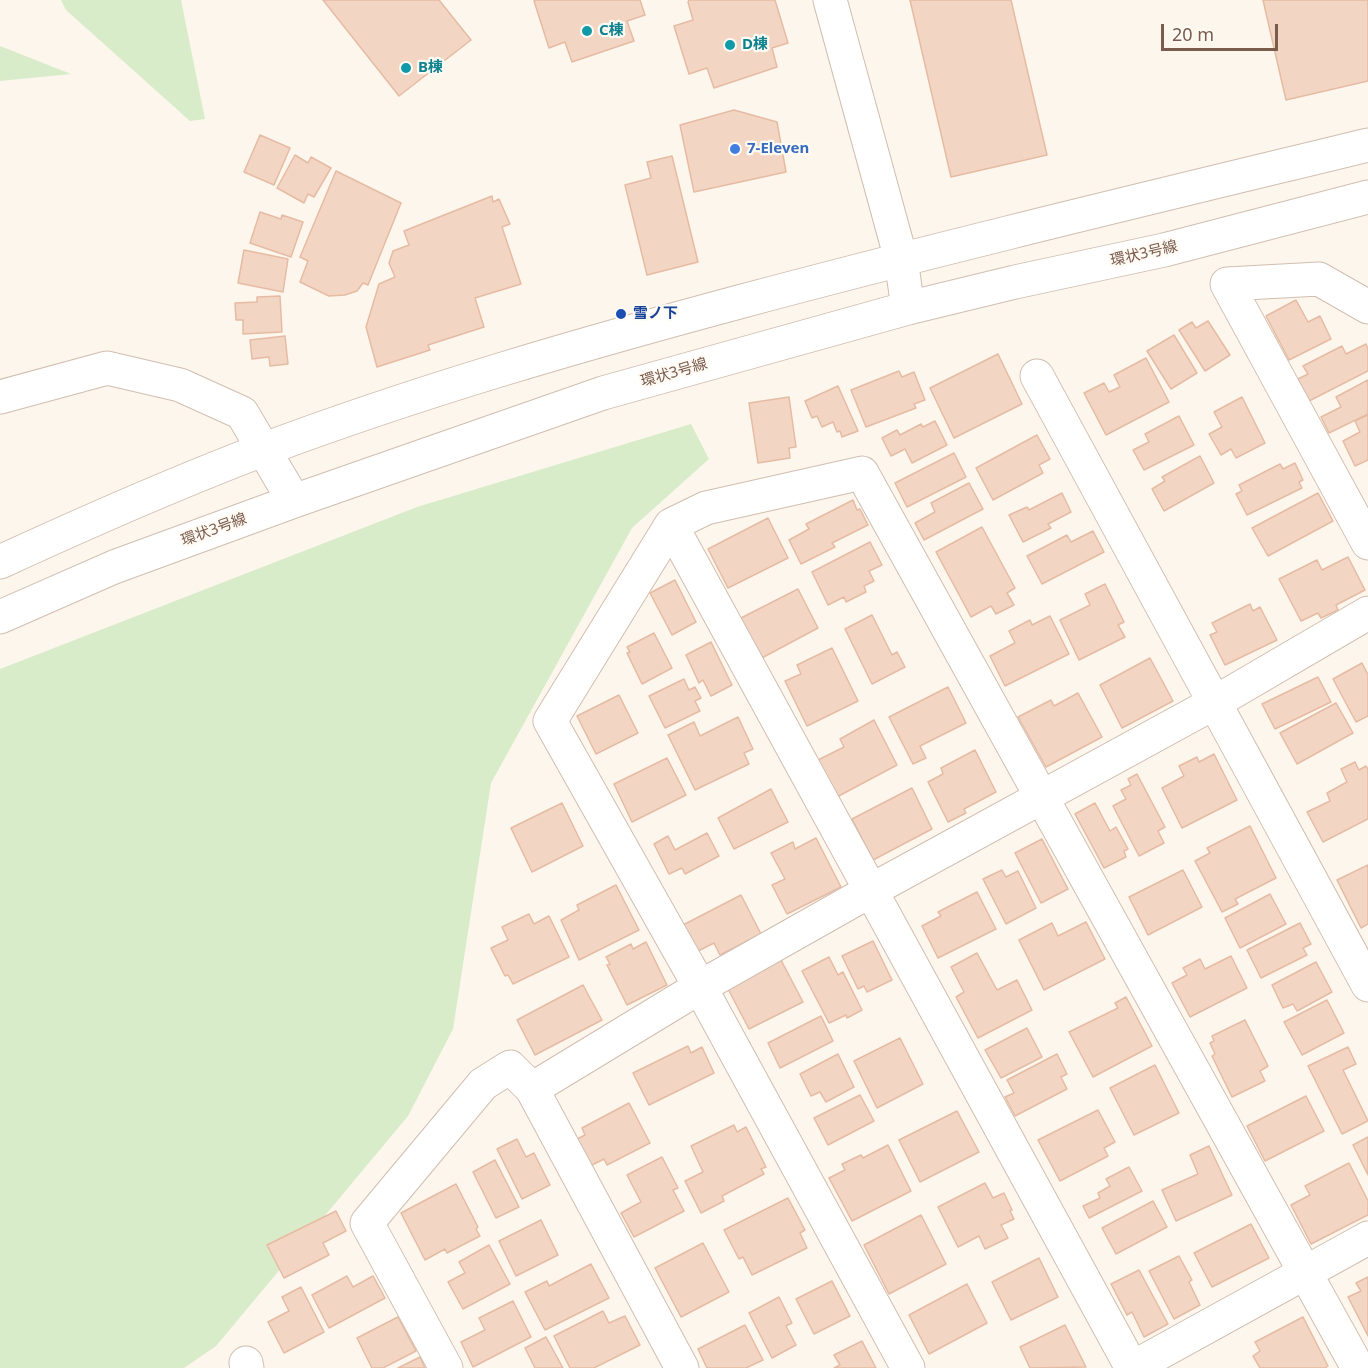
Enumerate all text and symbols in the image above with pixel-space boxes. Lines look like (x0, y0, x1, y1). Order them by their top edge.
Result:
scale bar (1164, 12, 1281, 50)
place label: C棟 (599, 22, 624, 40)
text: 20 m (1172, 22, 1214, 46)
marker: C棟 (580, 24, 594, 38)
place label: D棟 (742, 36, 768, 54)
marker: D棟 (723, 38, 737, 52)
place label: B棟 (418, 59, 443, 77)
marker: B棟 (399, 61, 413, 75)
place label: 7-Eleven (747, 140, 809, 158)
marker: 7-Eleven (728, 142, 742, 156)
street label: 環状3号線 (1109, 238, 1179, 270)
place label: 雪ノ下 (633, 305, 678, 323)
marker: 雪ノ下 (614, 307, 628, 321)
street label: 環状3号線 (639, 355, 709, 391)
street label: 環状3号線 (179, 510, 249, 550)

